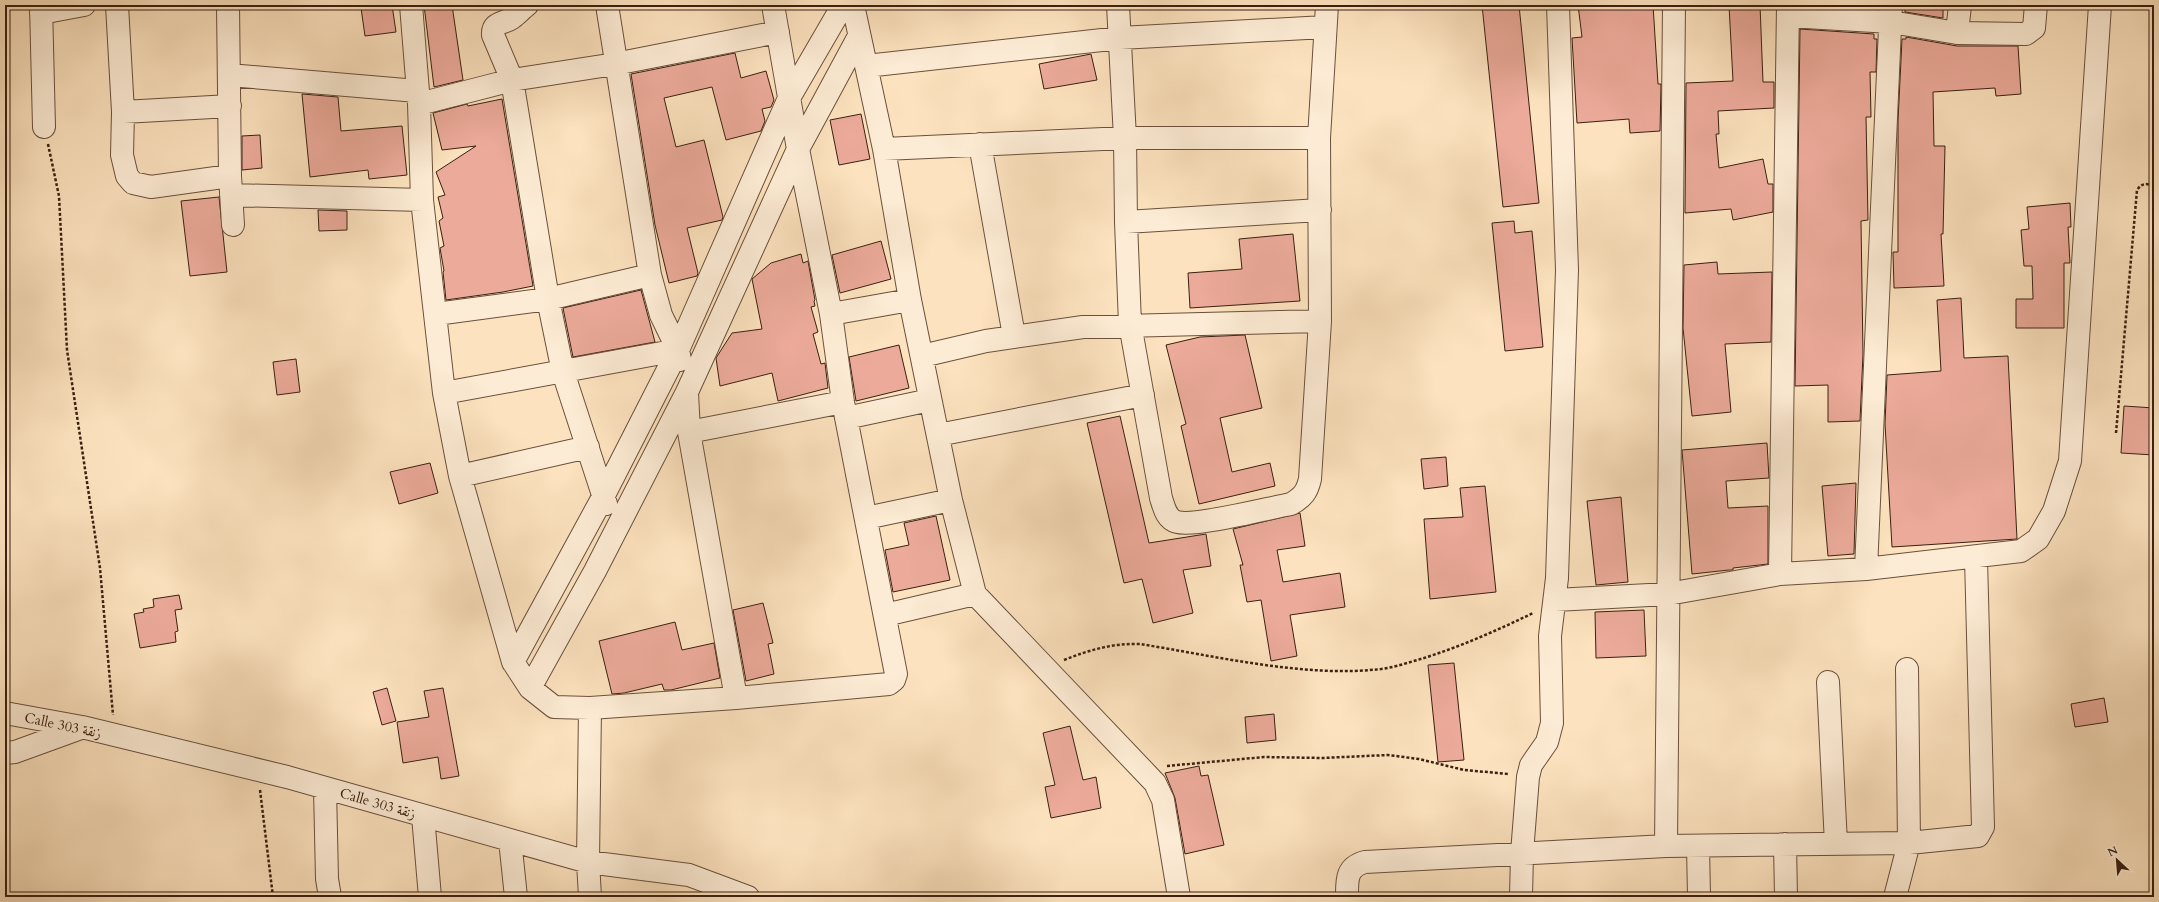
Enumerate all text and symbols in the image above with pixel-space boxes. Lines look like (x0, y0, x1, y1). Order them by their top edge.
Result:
street label: Calle 303 زنقة (23, 708, 103, 743)
street label: Calle 303 زنقة (338, 784, 418, 823)
north arrow (2097, 840, 2137, 880)
text: N (2105, 842, 2121, 860)

